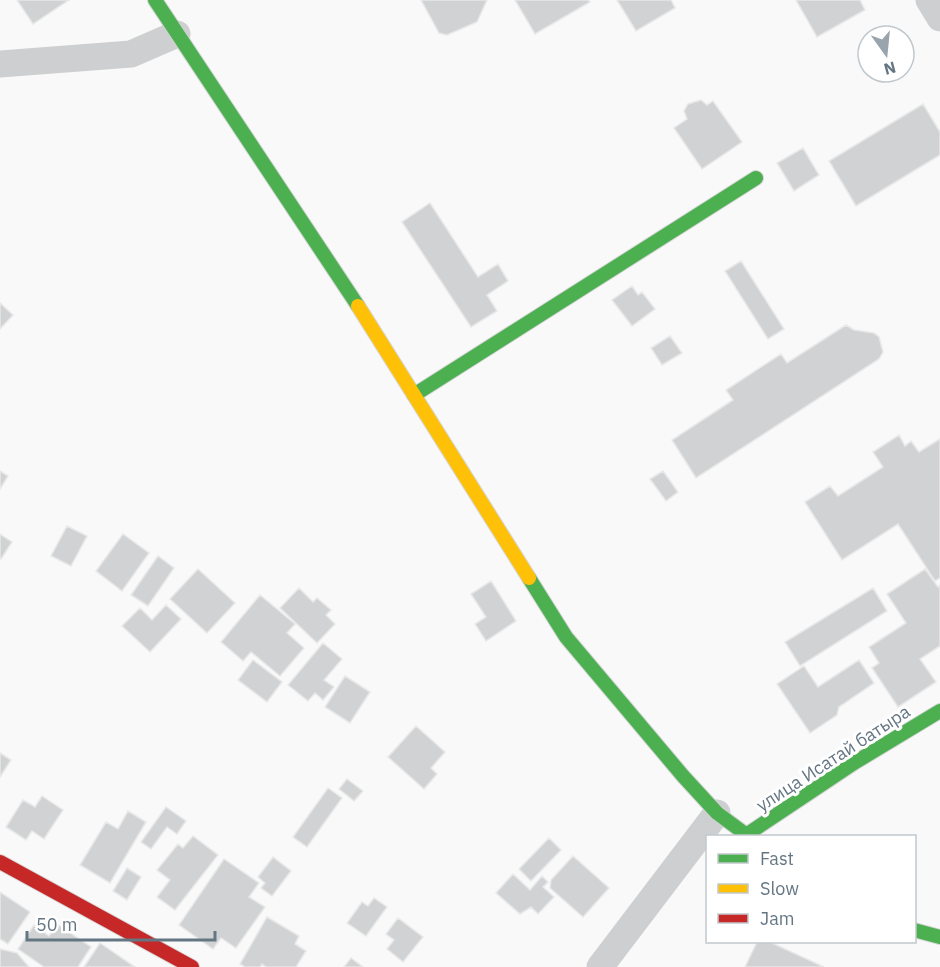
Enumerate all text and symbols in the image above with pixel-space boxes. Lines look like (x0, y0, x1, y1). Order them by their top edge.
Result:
north arrow (856, 24, 916, 84)
text: N (882, 57, 898, 80)
street label: улица Исатай батыра (752, 699, 915, 816)
legend (706, 835, 916, 943)
text: Fast (760, 847, 794, 870)
text: Slow (760, 877, 799, 900)
scale bar (27, 904, 214, 942)
text: Jam (760, 907, 795, 930)
text: 50 m (36, 913, 78, 936)

